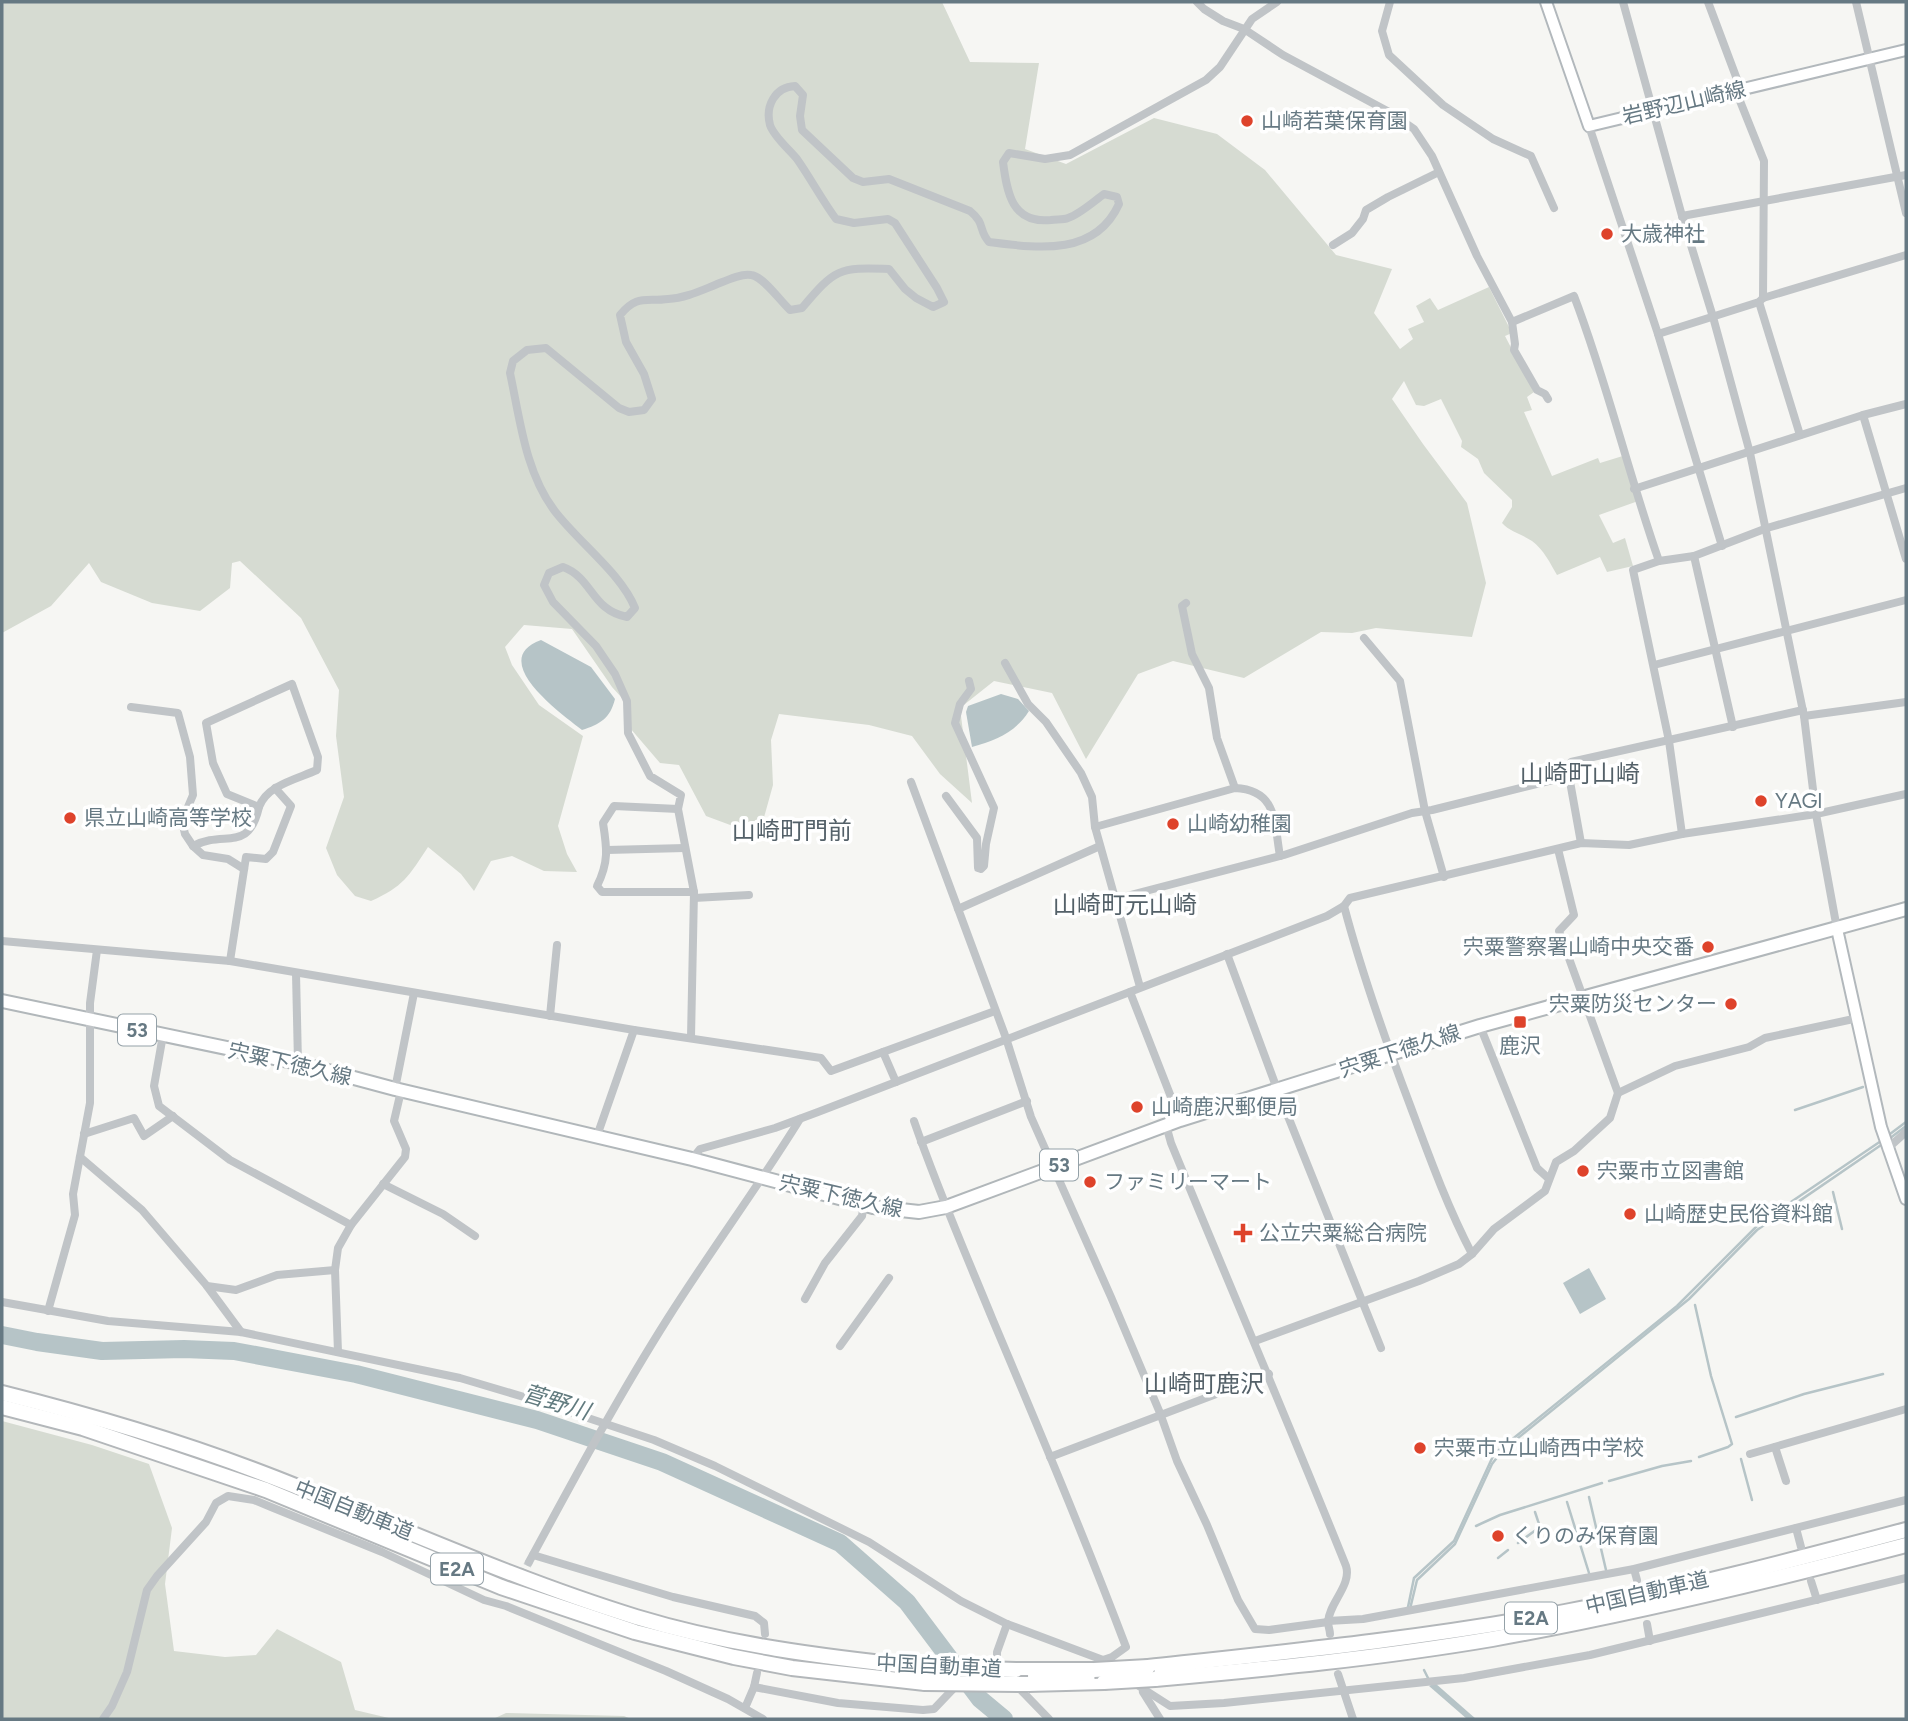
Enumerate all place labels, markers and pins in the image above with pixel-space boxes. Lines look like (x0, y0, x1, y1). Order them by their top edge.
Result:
place label: 山崎若葉保育園 (1261, 108, 1408, 133)
marker: 山崎若葉保育園 (1239, 113, 1255, 129)
place label: 大歳神社 (1621, 221, 1705, 246)
marker: 大歳神社 (1599, 226, 1615, 242)
place label: YAGI (1775, 788, 1823, 813)
marker: YAGI (1753, 793, 1769, 809)
place label: 県立山崎高等学校 (84, 805, 252, 830)
marker: 県立山崎高等学校 (62, 810, 78, 826)
place label: 山崎幼稚園 (1187, 811, 1292, 836)
marker: 山崎幼稚園 (1165, 816, 1181, 832)
place label: 宍粟警察署山崎中央交番 (1463, 934, 1694, 959)
marker: 宍粟警察署山崎中央交番 (1700, 939, 1716, 955)
place label: 宍粟防災センター (1549, 991, 1717, 1016)
marker: 宍粟防災センター (1723, 996, 1739, 1012)
marker: 鹿沢 (1512, 1014, 1528, 1030)
place label: 鹿沢 (1499, 1033, 1541, 1058)
place label: 山崎鹿沢郵便局 (1151, 1094, 1298, 1119)
marker: 山崎鹿沢郵便局 (1129, 1099, 1145, 1115)
place label: 宍粟市立図書館 (1597, 1158, 1744, 1183)
marker: 宍粟市立図書館 (1575, 1163, 1591, 1179)
place label: ファミリーマート (1104, 1169, 1272, 1194)
marker: ファミリーマート (1082, 1174, 1098, 1190)
place label: 山崎歴史民俗資料館 (1644, 1201, 1833, 1226)
marker: 山崎歴史民俗資料館 (1622, 1206, 1638, 1222)
place label: 公立宍粟総合病院 (1259, 1220, 1427, 1245)
marker: 公立宍粟総合病院 (1233, 1223, 1253, 1243)
place label: 宍粟市立山崎西中学校 (1434, 1435, 1644, 1460)
marker: 宍粟市立山崎西中学校 (1412, 1440, 1428, 1456)
place label: くりのみ保育園 (1512, 1523, 1659, 1548)
marker: くりのみ保育園 (1490, 1528, 1506, 1544)

